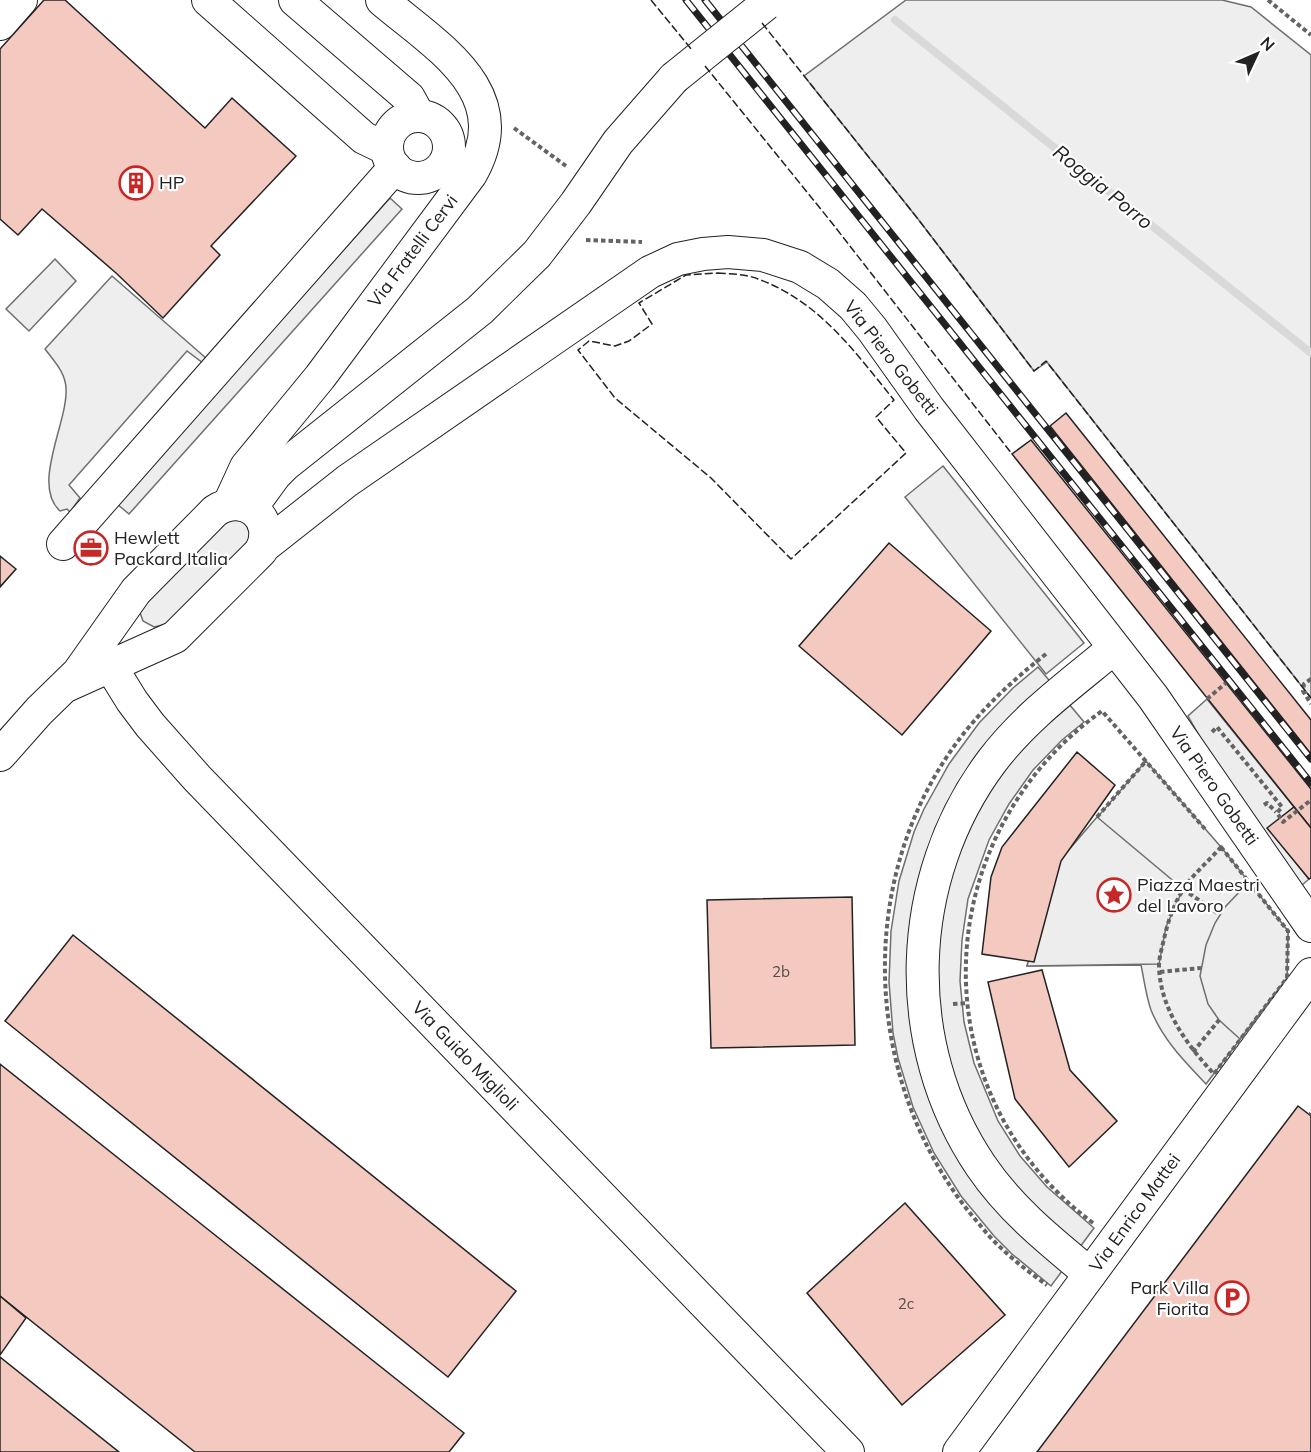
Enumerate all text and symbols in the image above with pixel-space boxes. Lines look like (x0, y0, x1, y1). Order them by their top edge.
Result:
north arrow (1227, 24, 1287, 84)
text: N (1256, 32, 1279, 55)
water label: Roggia Porro (1048, 139, 1158, 234)
building icon: HP (118, 165, 154, 201)
place label: HP (159, 171, 185, 194)
street label: Via Fratelli Cervi (363, 190, 463, 312)
street label: Via Piero Gobetti (839, 295, 944, 420)
place label: Hewlett Packard Italia (114, 526, 228, 570)
office icon: Hewlett Packard Italia (73, 530, 109, 566)
street label: Via Piero Gobetti (1165, 722, 1264, 850)
place label: Piazza Maestri del Lavoro (1137, 873, 1260, 917)
place icon: Piazza Maestri del Lavoro (1096, 877, 1132, 913)
house number: 2b (772, 962, 790, 981)
street label: Via Guido Miglioli (407, 996, 524, 1115)
street label: Via Enrico Mattei (1084, 1149, 1185, 1276)
place label: Park Villa Fiorita (1130, 1276, 1209, 1320)
parking icon: Park Villa Fiorita (1214, 1280, 1250, 1316)
house number: 2c (898, 1294, 914, 1313)

